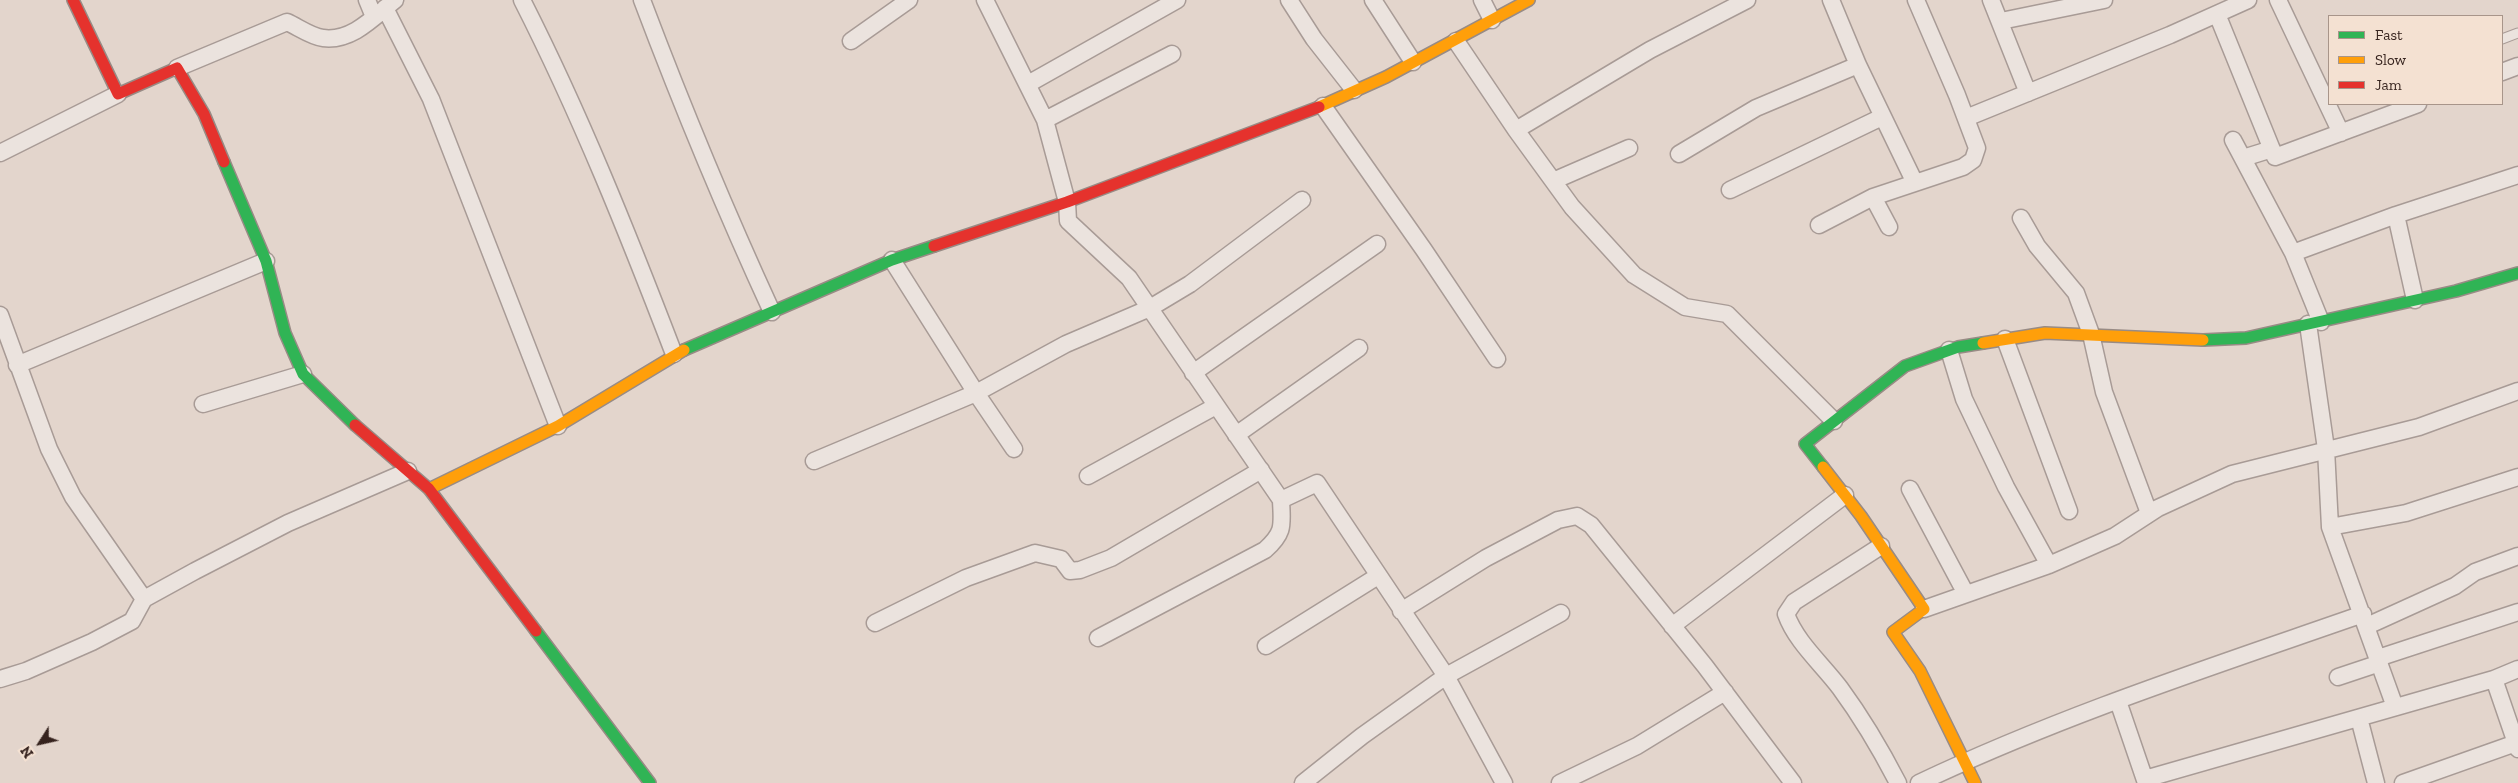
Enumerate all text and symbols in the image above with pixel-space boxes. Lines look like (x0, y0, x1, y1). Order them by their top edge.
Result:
legend (2328, 15, 2503, 105)
text: Fast (2375, 26, 2403, 44)
text: Slow (2375, 51, 2406, 69)
text: Jam (2375, 76, 2402, 94)
north arrow (15, 718, 65, 768)
text: N (17, 743, 37, 761)

